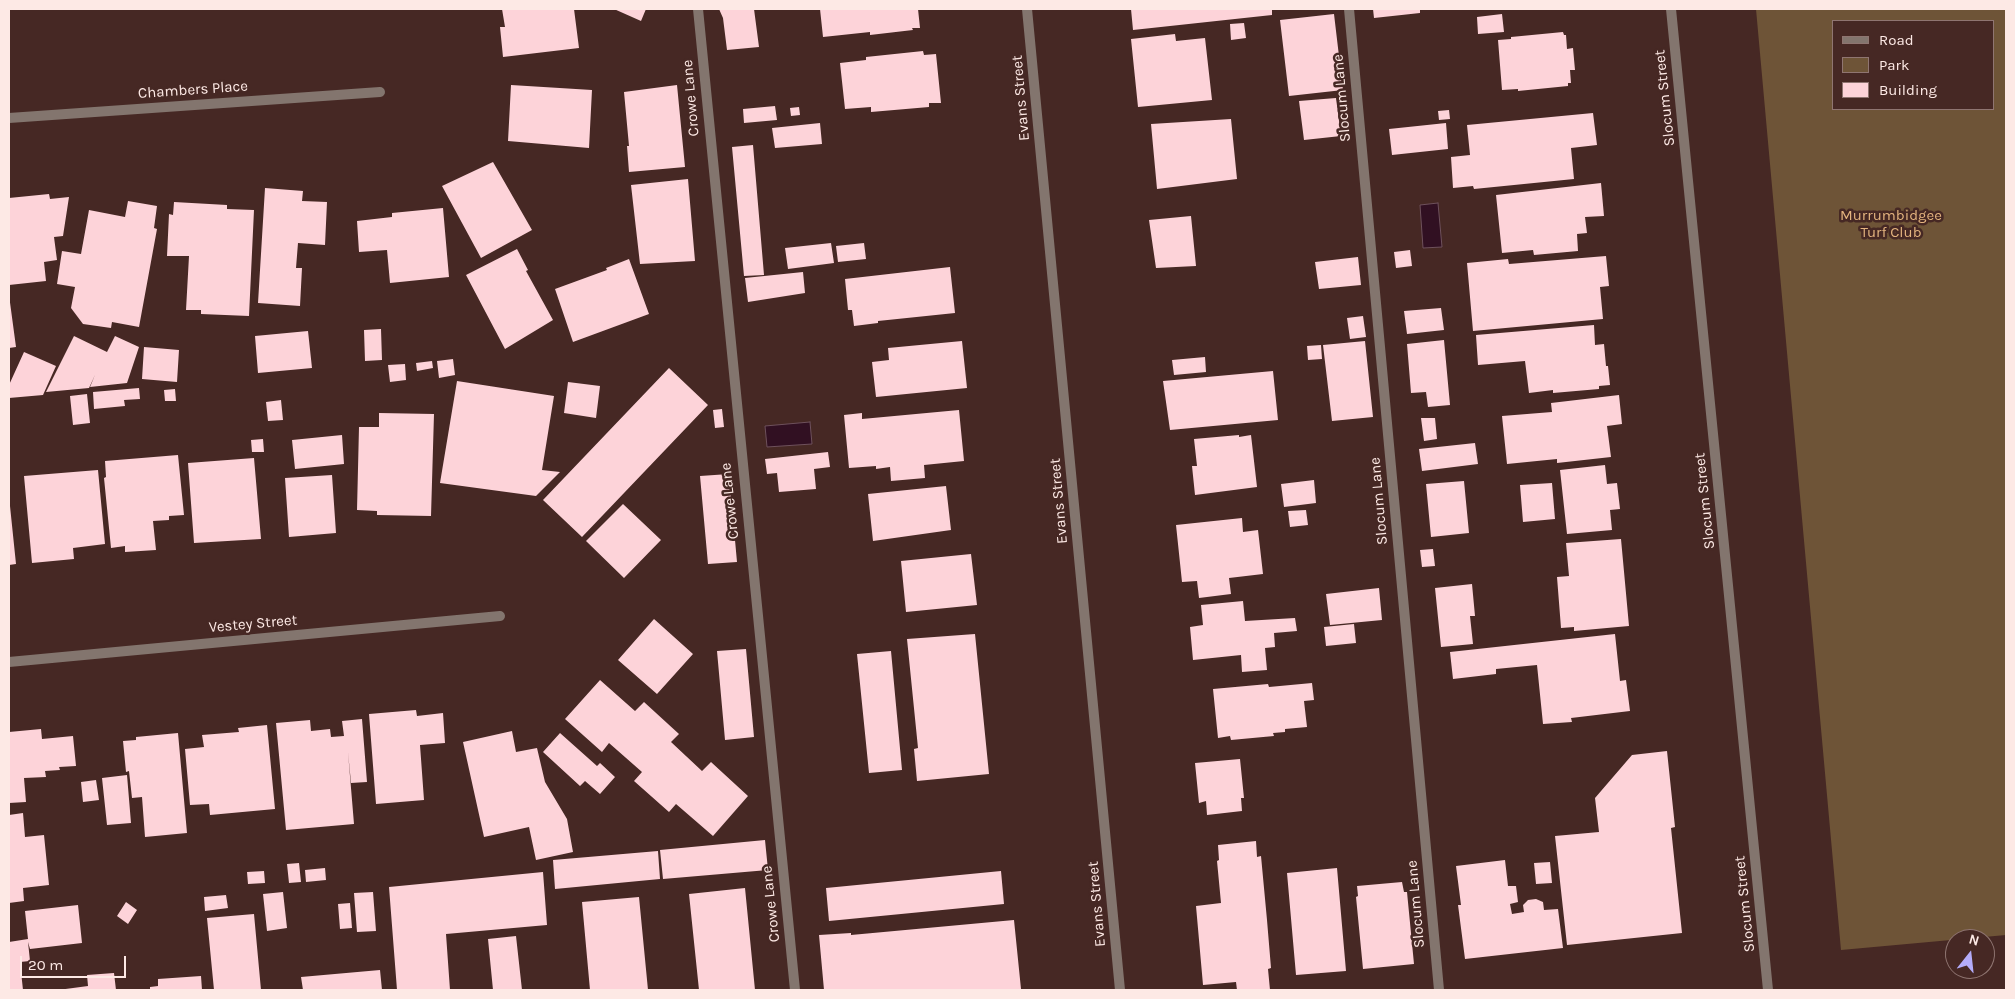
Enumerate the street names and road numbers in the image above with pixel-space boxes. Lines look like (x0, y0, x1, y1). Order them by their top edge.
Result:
street label: Slocum Street (1651, 49, 1679, 147)
street label: Slocum Lane (1329, 53, 1355, 143)
street label: Evans Street (1008, 54, 1034, 142)
street label: Crowe Lane (679, 59, 703, 137)
street label: Chambers Place (137, 77, 249, 103)
street label: Slocum Street (1691, 452, 1719, 550)
street label: Slocum Lane (1366, 456, 1392, 546)
street label: Evans Street (1046, 457, 1072, 545)
street label: Crowe Lane (717, 462, 743, 540)
street label: Vestey Street (208, 611, 298, 637)
street label: Slocum Street (1731, 855, 1759, 953)
street label: Slocum Lane (1403, 859, 1429, 949)
street label: Evans Street (1084, 860, 1110, 948)
street label: Crowe Lane (758, 865, 784, 943)

